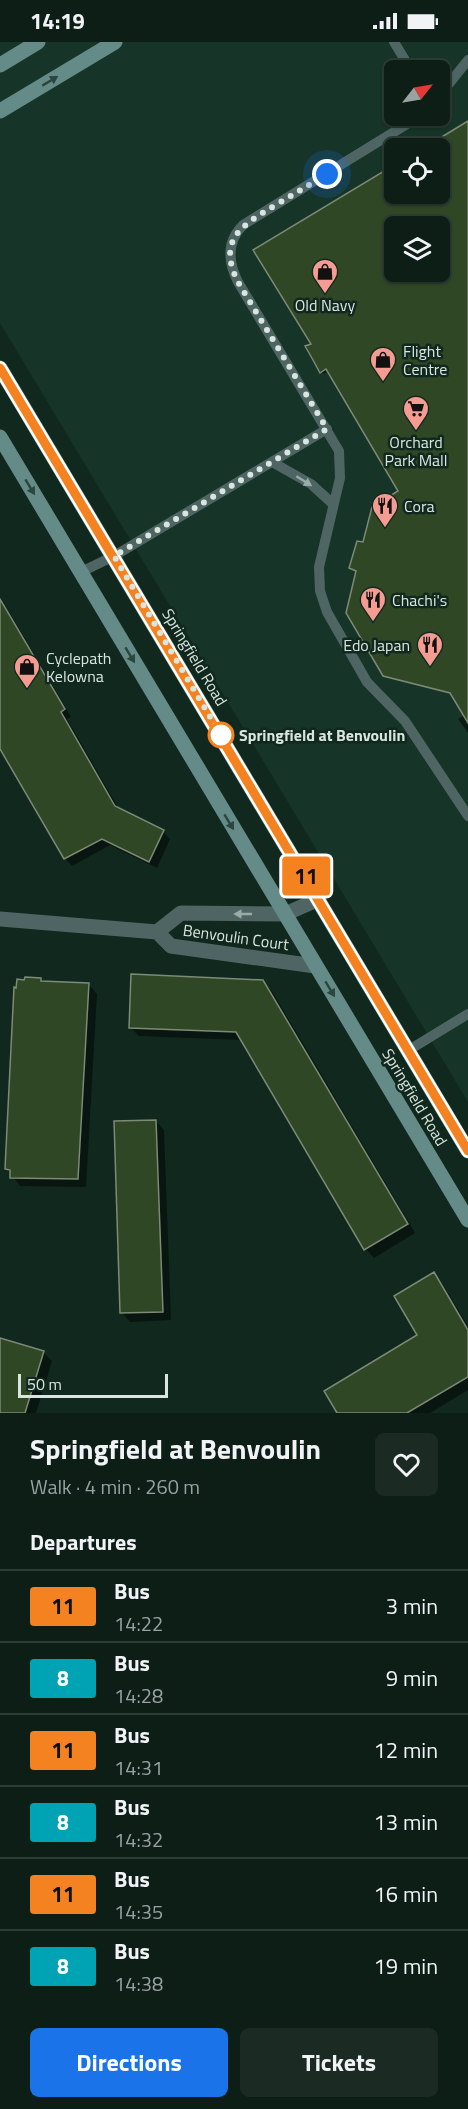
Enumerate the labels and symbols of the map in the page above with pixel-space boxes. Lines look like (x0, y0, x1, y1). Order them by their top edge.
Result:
north arrow (384, 60, 450, 126)
one-way arrow (42, 75, 58, 86)
your location (312, 159, 342, 189)
shop icon: Old Navy (310, 257, 340, 295)
place label: Old Navy (295, 293, 355, 317)
place label: Flight Centre (403, 339, 447, 381)
shop icon: Flight Centre (368, 345, 398, 383)
supermarket icon: Orchard Park Mall (401, 394, 431, 432)
place label: Orchard Park Mall (385, 430, 448, 472)
one-way arrow (296, 475, 313, 486)
one-way arrow (25, 479, 35, 496)
restaurant icon: Cora (370, 491, 400, 529)
place label: Cora (404, 494, 435, 518)
restaurant icon: Chachi's (358, 585, 388, 623)
place label: Chachi's (392, 588, 447, 612)
street label: Springfield Road (156, 604, 234, 710)
restaurant icon: Edo Japan (415, 630, 445, 668)
place label: Edo Japan (343, 633, 410, 657)
place label: Cyclepath Kelowna (46, 646, 111, 688)
one-way arrow (124, 647, 135, 663)
shop icon: Cyclepath Kelowna (12, 652, 42, 690)
marker: Springfield at Benvoulin (208, 722, 234, 748)
place label: Springfield at Benvoulin (239, 723, 405, 747)
one-way arrow (224, 814, 235, 830)
line badge: 11 (279, 856, 333, 896)
one-way arrow (233, 909, 252, 919)
street label: Benvoulin Court (181, 918, 291, 956)
one-way arrow (324, 981, 335, 997)
street label: Springfield Road (376, 1044, 454, 1150)
scale bar (18, 1371, 168, 1398)

